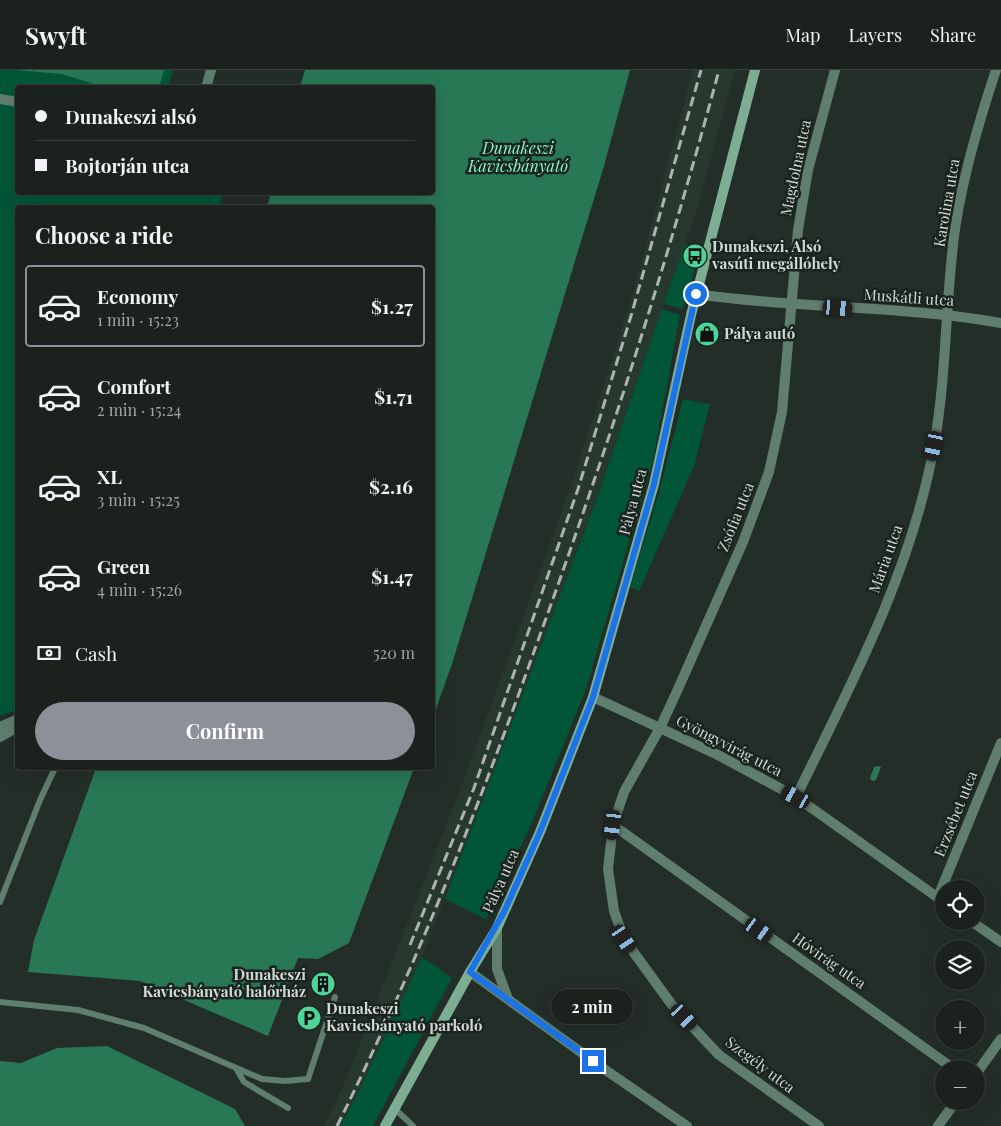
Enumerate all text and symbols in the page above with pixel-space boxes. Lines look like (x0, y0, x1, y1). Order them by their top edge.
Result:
text: Swyft (25, 19, 87, 51)
text: Map (785, 23, 820, 47)
text: Layers (848, 23, 902, 47)
text: Share (930, 23, 976, 47)
text: Dunakeszi alsó (65, 103, 196, 129)
street label: Magdolna utca (775, 117, 815, 218)
water label: Dunakeszi Kavicsbányató (467, 137, 569, 176)
text: Bojtorján utca (65, 152, 189, 178)
street label: Karolina utca (928, 157, 964, 248)
text: Choose a ride (35, 220, 173, 250)
place label: Dunakeszi, Alsó vasúti megállóhely (711, 236, 841, 273)
bus stop icon: Dunakeszi, Alsó vasúti megállóhely (682, 243, 708, 269)
text: Economy (97, 283, 178, 309)
route start (685, 283, 707, 305)
icon: car (37, 284, 82, 329)
street label: Muskátli utca (863, 284, 955, 310)
text: $1.27 (371, 293, 413, 319)
car (822, 299, 853, 317)
text: 1 min · 15:23 (97, 309, 179, 330)
shop icon: Pálya autó (694, 321, 720, 347)
place label: Pálya autó (724, 323, 795, 343)
text: Comfort (97, 373, 171, 399)
icon: car (37, 374, 82, 419)
text: $1.71 (374, 383, 413, 409)
text: 2 min · 15:24 (97, 399, 181, 420)
car (923, 430, 944, 462)
text: XL (97, 463, 122, 489)
icon: car (37, 464, 82, 509)
street label: Pálya utca (614, 466, 651, 537)
text: $2.16 (369, 473, 413, 499)
street label: Zsófia utca (712, 479, 758, 554)
text: 3 min · 15:25 (97, 489, 180, 510)
street label: Mária utca (863, 521, 907, 596)
text: Green (97, 553, 150, 579)
icon: car (37, 554, 82, 599)
text: $1.47 (371, 563, 413, 589)
text: 4 min · 15:26 (97, 579, 182, 600)
icon: cash (35, 639, 63, 667)
text: Cash (75, 640, 117, 666)
text: 520 m (373, 642, 415, 663)
button: Confirm (35, 702, 415, 760)
street label: Gyöngyvirág utca (673, 710, 786, 781)
street label: Erzsébet utca (929, 767, 982, 859)
car (779, 783, 812, 811)
car (603, 809, 622, 841)
street label: Pálya utca (477, 845, 523, 916)
map controls (935, 880, 985, 1110)
button: locate (935, 880, 985, 930)
car (742, 915, 775, 945)
car (609, 922, 638, 956)
street label: Hóvirág utca (789, 927, 871, 993)
button: layers (935, 940, 985, 990)
place label: Dunakeszi Kavicsbányató halőrház (142, 964, 306, 1001)
building icon: Dunakeszi Kavicsbányató halőrház (310, 971, 336, 997)
callout: 2 min (552, 988, 634, 1024)
text: 2 min (571, 996, 613, 1017)
place label: Dunakeszi Kavicsbányató parkoló (326, 998, 482, 1035)
button: + (935, 1000, 985, 1050)
car (668, 1001, 699, 1033)
parking icon: Dunakeszi Kavicsbányató parkoló (296, 1005, 322, 1031)
street label: Szegély utca (722, 1031, 800, 1097)
route end (582, 1050, 604, 1072)
button: − (935, 1060, 985, 1110)

